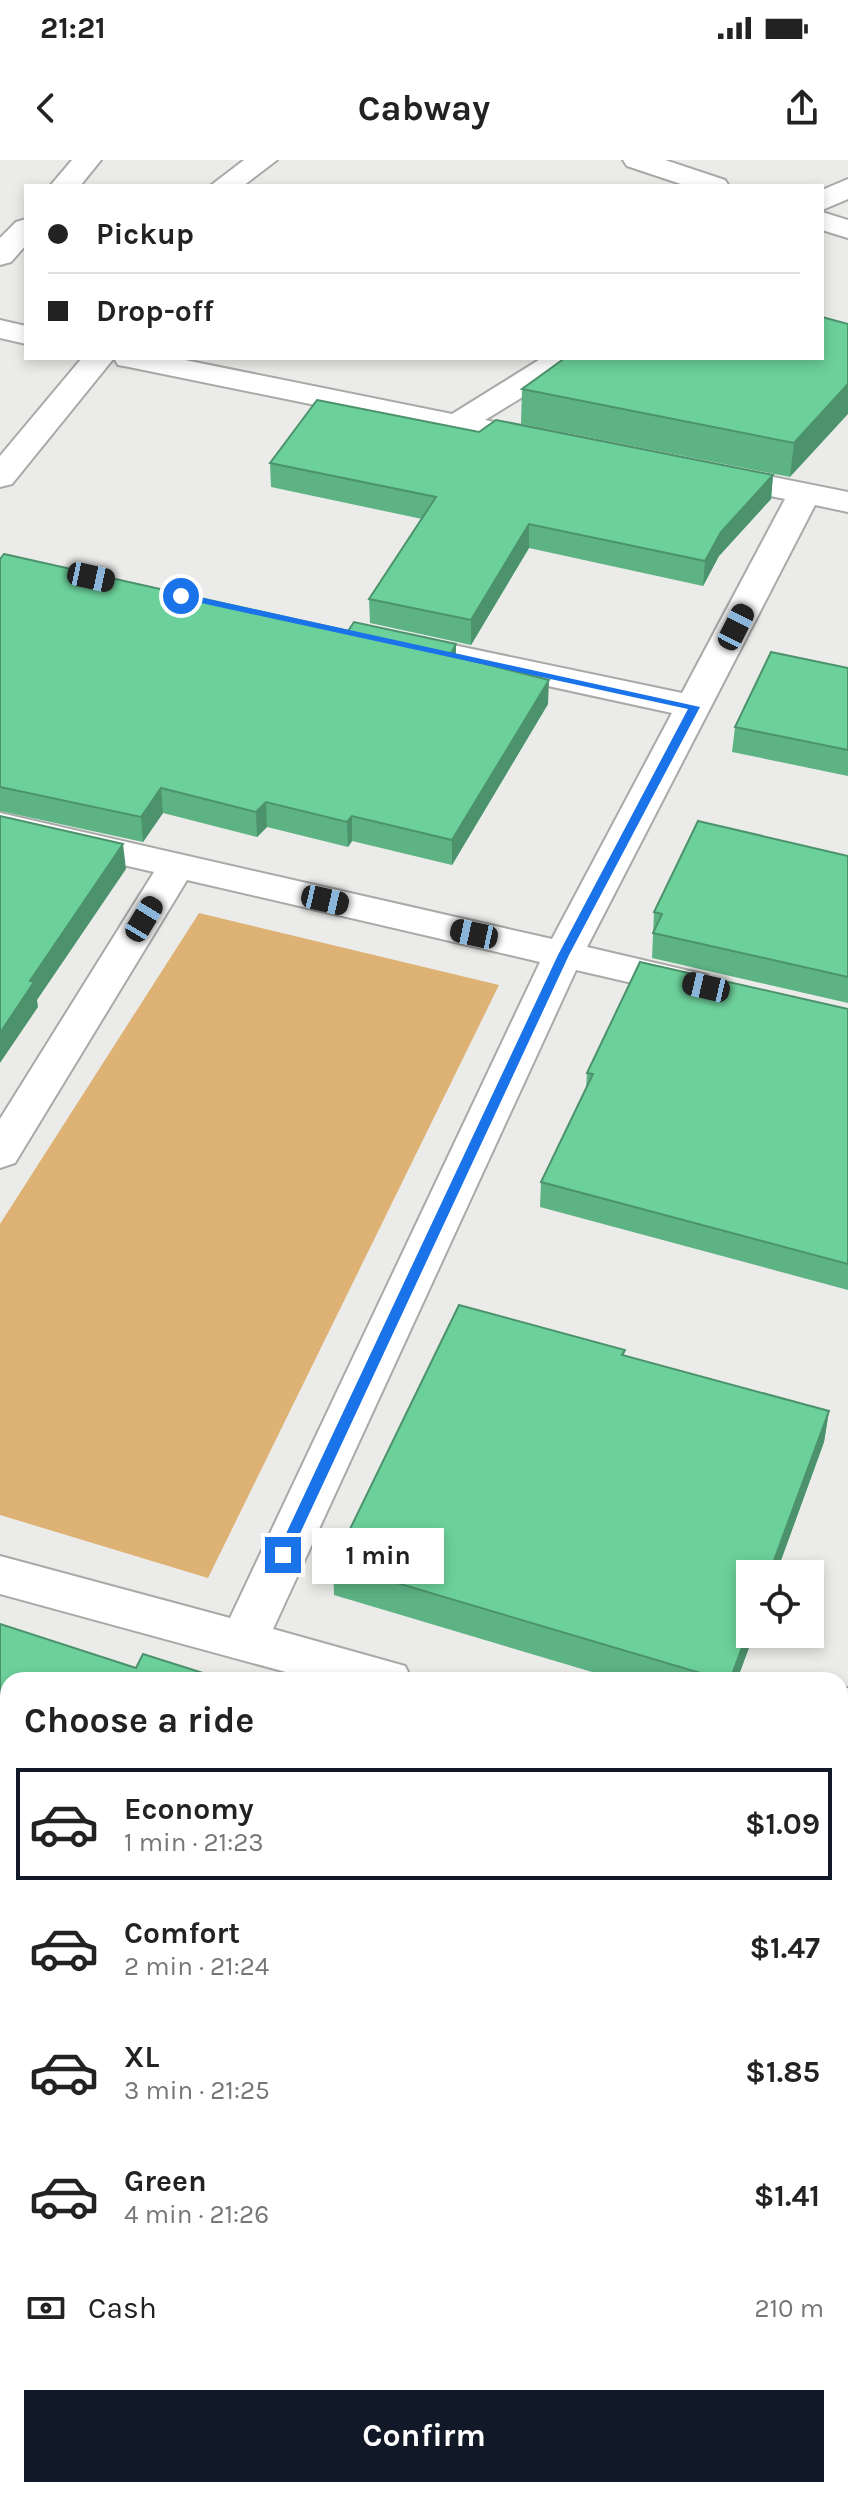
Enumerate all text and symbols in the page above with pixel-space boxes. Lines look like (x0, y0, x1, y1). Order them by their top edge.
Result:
text: 21:21 (40, 10, 106, 46)
icon: back (24, 86, 68, 130)
icon: share (780, 86, 824, 130)
text: Cabway (358, 87, 490, 129)
text: Pickup (96, 216, 194, 252)
text: Drop-off (96, 293, 214, 329)
car (65, 560, 117, 594)
route start (163, 578, 199, 614)
car (714, 600, 758, 654)
car (299, 883, 351, 917)
car (121, 892, 167, 946)
car (448, 917, 500, 951)
car (680, 970, 732, 1004)
callout: 1 min (311, 1527, 443, 1583)
route end (265, 1537, 301, 1573)
text: 1 min (345, 1540, 411, 1571)
map controls (736, 1560, 824, 1648)
button: locate (736, 1560, 824, 1648)
text: Choose a ride (24, 1699, 254, 1741)
icon: car (28, 1788, 100, 1860)
text: Economy (124, 1791, 254, 1827)
text: $1.09 (745, 1806, 820, 1842)
text: 1 min · 21:23 (124, 1827, 264, 1858)
icon: car (28, 1912, 100, 1984)
text: Comfort (124, 1915, 240, 1951)
text: $1.47 (749, 1930, 820, 1966)
text: 2 min · 21:24 (124, 1951, 269, 1982)
icon: car (28, 2036, 100, 2108)
text: XL (124, 2039, 159, 2075)
text: $1.85 (745, 2054, 820, 2090)
text: 3 min · 21:25 (124, 2075, 270, 2106)
icon: car (28, 2160, 100, 2232)
text: Green (124, 2163, 207, 2199)
text: $1.41 (754, 2178, 820, 2214)
text: 4 min · 21:26 (124, 2199, 269, 2230)
icon: cash (24, 2286, 68, 2330)
text: Cash (88, 2290, 157, 2326)
text: 210 m (754, 2293, 824, 2324)
button: Confirm (24, 2390, 824, 2482)

